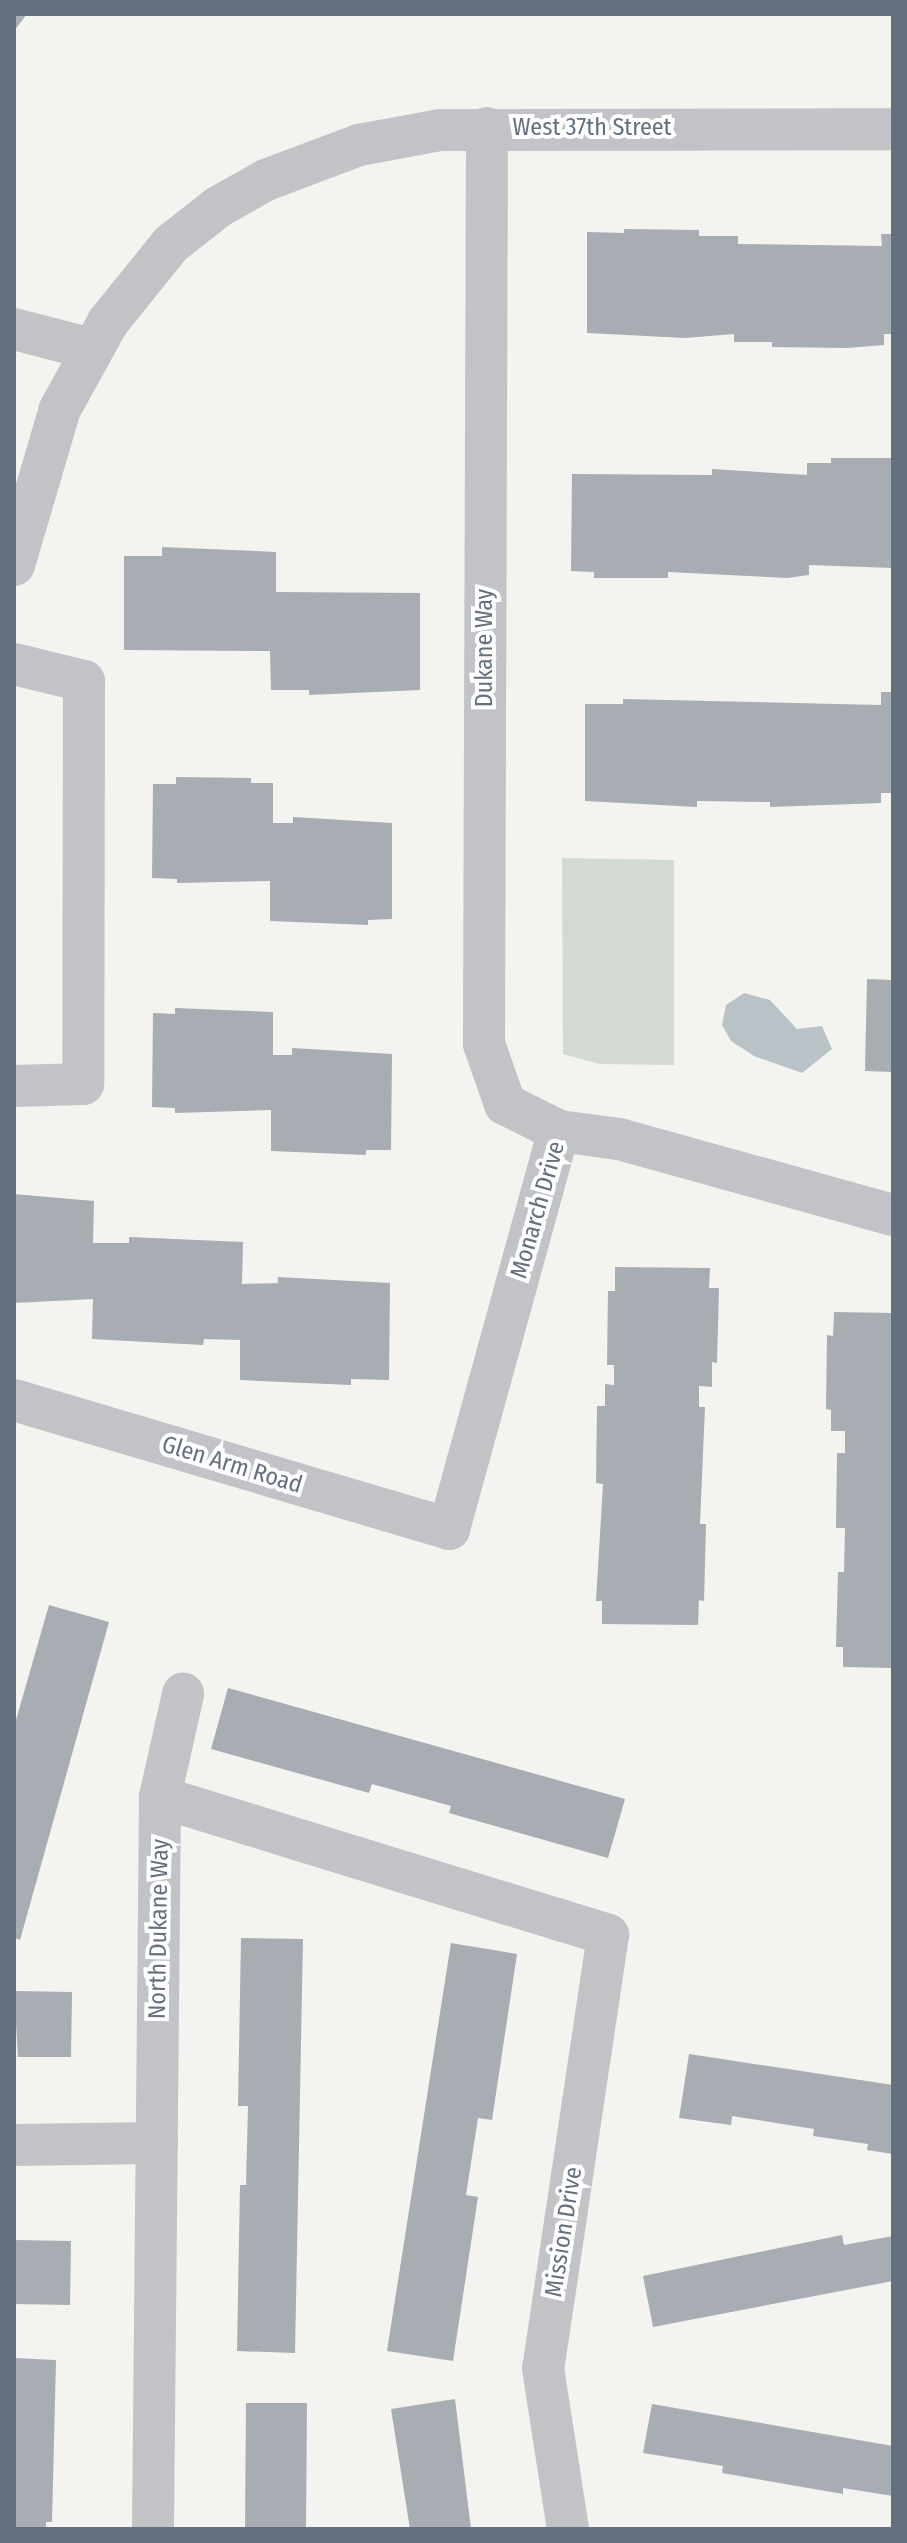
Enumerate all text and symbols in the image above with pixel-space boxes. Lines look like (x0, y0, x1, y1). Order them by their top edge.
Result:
street label: West 37th Street (513, 114, 671, 142)
street label: Dukane Way (471, 589, 499, 707)
street label: Monarch Drive (505, 1138, 571, 1282)
street label: Glen Arm Road (158, 1430, 306, 1500)
street label: North Dukane Way (143, 1839, 175, 2019)
street label: Mission Drive (540, 2165, 588, 2299)

